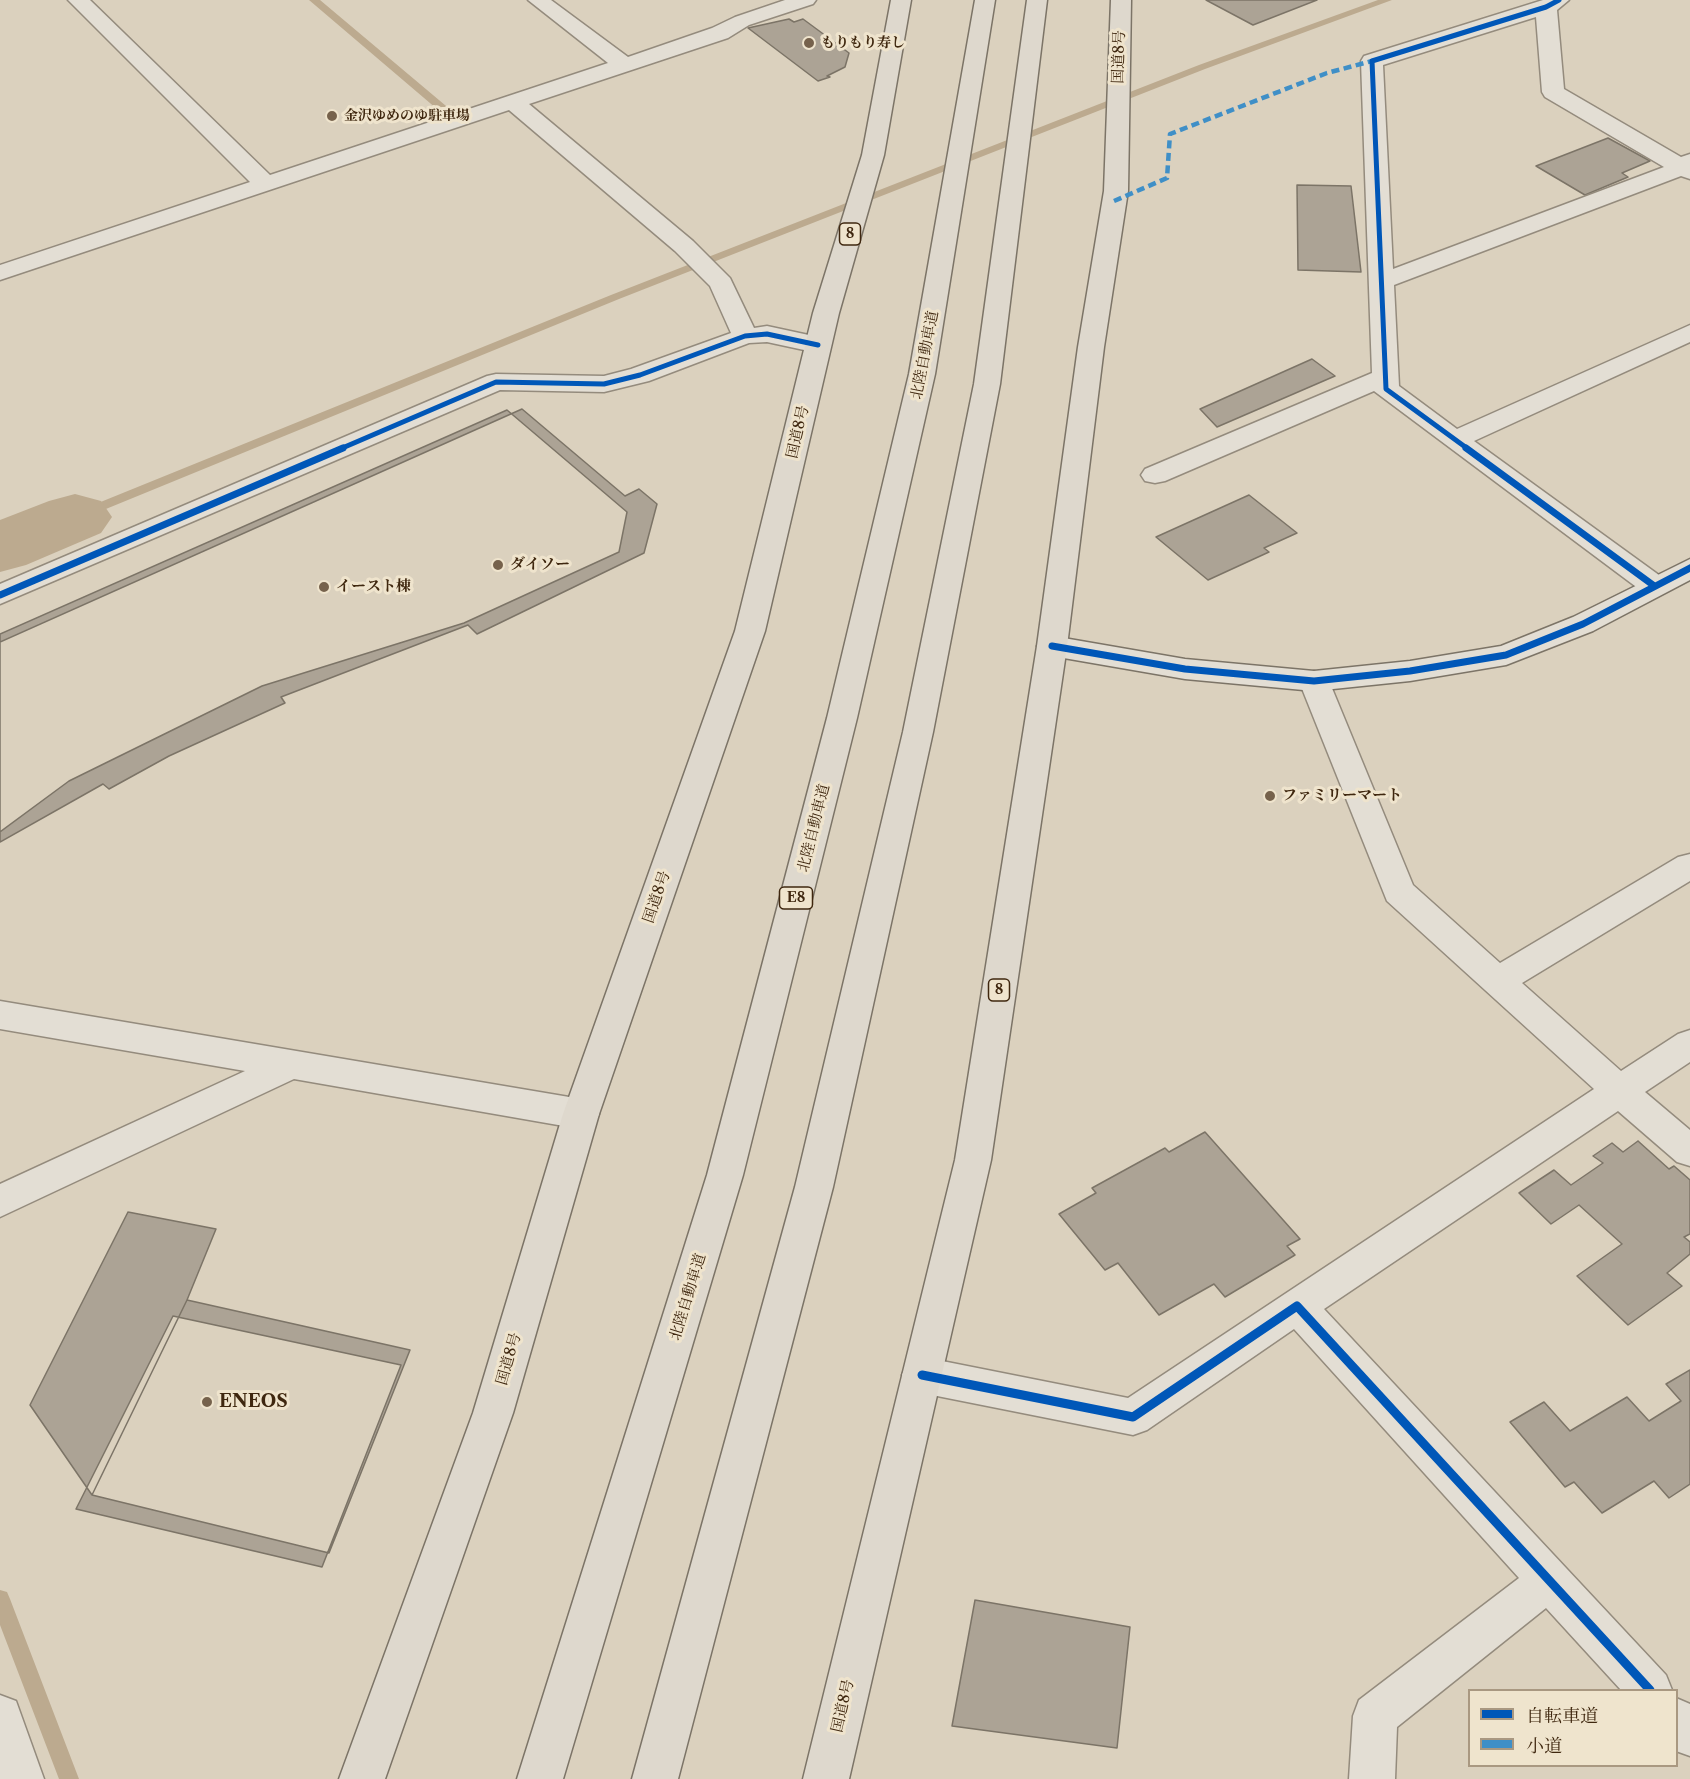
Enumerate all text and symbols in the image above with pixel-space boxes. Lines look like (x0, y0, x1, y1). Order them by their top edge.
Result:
street label: 国道8号 (1109, 30, 1129, 84)
place label: もりもり寿し (821, 35, 905, 51)
marker: もりもり寿し (802, 36, 816, 50)
place label: 金沢ゆめのゆ駐車場 (344, 108, 470, 124)
marker: 金沢ゆめのゆ駐車場 (325, 109, 339, 123)
road number: 8 (840, 223, 860, 245)
street label: 北陸自動車道 (908, 309, 942, 401)
street label: 国道8号 (783, 404, 813, 460)
place label: ダイソー (510, 556, 570, 574)
marker: ダイソー (491, 558, 505, 572)
place label: イースト棟 (336, 578, 411, 596)
marker: イースト棟 (317, 580, 331, 594)
street label: 北陸自動車道 (794, 782, 834, 874)
place label: ファミリーマート (1282, 787, 1402, 805)
marker: ファミリーマート (1263, 789, 1277, 803)
street label: 国道8号 (640, 869, 674, 925)
road number: E8 (780, 887, 812, 909)
road number: 8 (988, 979, 1010, 1001)
street label: 北陸自動車道 (666, 1251, 710, 1343)
street label: 国道8号 (493, 1331, 525, 1387)
place label: ENEOS (219, 1391, 288, 1413)
marker: ENEOS (200, 1395, 214, 1409)
street label: 国道8号 (828, 1678, 858, 1734)
legend (1468, 1689, 1678, 1767)
text: 自転車道 (1526, 1705, 1598, 1727)
text: 小道 (1526, 1735, 1562, 1757)

